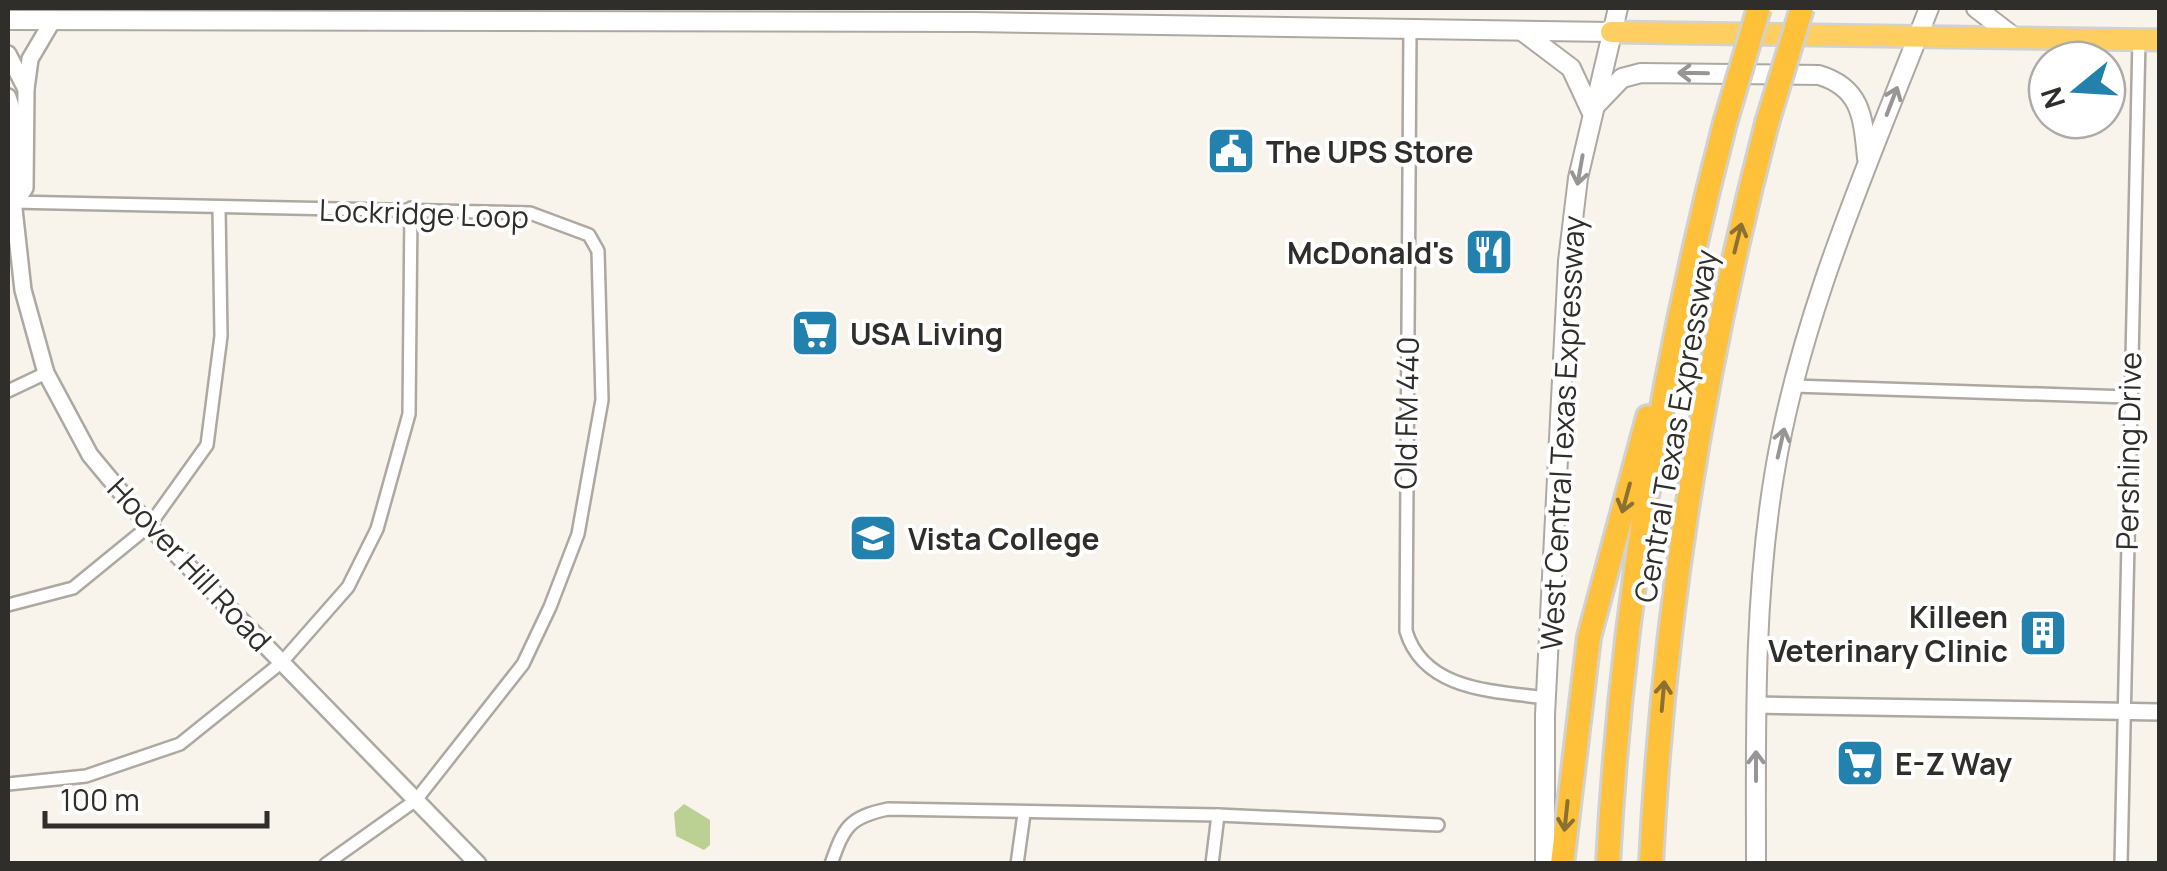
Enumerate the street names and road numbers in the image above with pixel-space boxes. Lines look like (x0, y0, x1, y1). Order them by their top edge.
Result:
street label: Lockridge Loop (318, 189, 530, 237)
street label: West Central Texas Expressway (1530, 214, 1594, 651)
street label: Central Texas Expressway (1624, 246, 1726, 606)
street label: Old FM 440 (1384, 336, 1428, 490)
street label: Pershing Drive (2106, 352, 2150, 550)
street label: Hoover Hill Road (99, 468, 281, 660)

